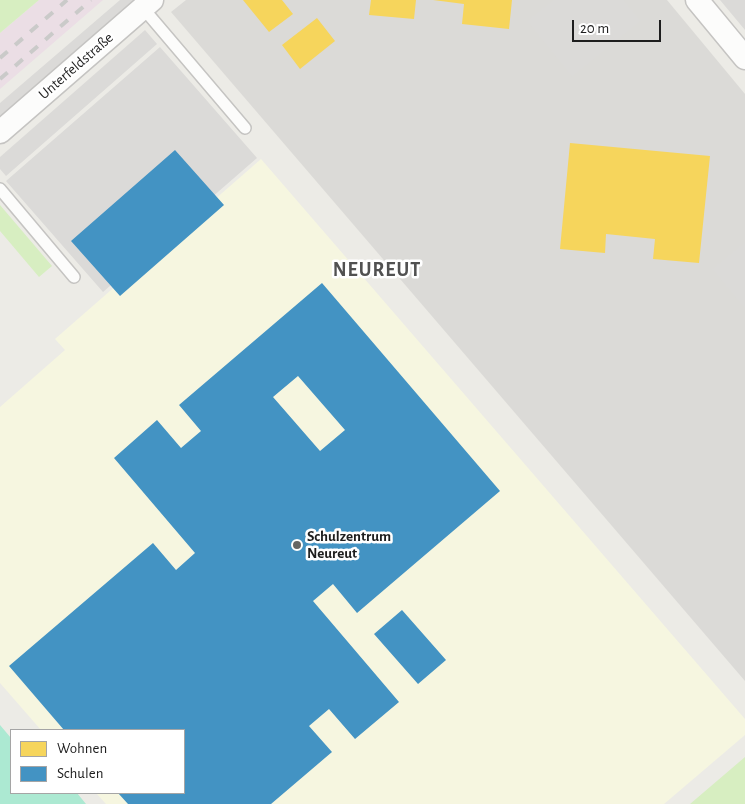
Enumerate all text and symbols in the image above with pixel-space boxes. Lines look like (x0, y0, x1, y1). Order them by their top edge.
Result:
scale bar (575, 10, 664, 42)
text: 20 m (580, 21, 609, 36)
street label: Unterfeldstraße (35, 29, 117, 103)
district label: NEUREUT (332, 258, 422, 282)
place label: Schulzentrum Neureut (307, 527, 391, 562)
marker: Schulzentrum Neureut (291, 539, 303, 551)
legend (10, 729, 185, 794)
text: Wohnen (57, 741, 107, 756)
text: Schulen (57, 766, 103, 781)

